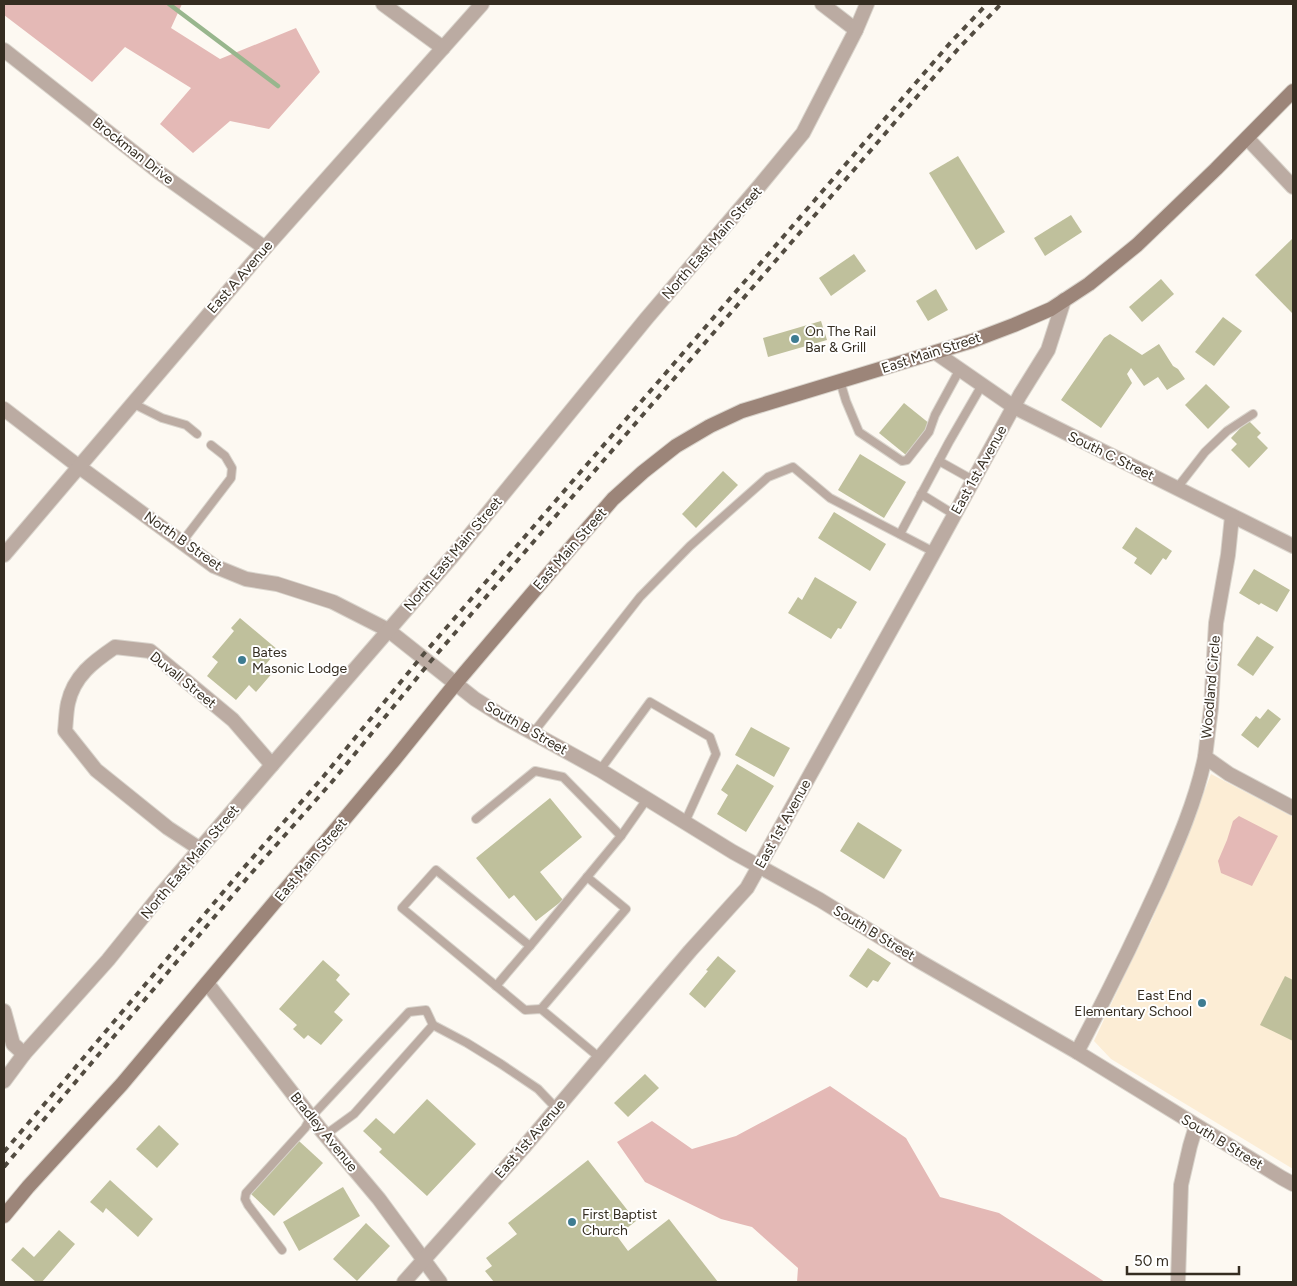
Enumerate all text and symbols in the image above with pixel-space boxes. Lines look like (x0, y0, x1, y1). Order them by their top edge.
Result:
street label: Brockman Drive (89, 114, 177, 188)
street label: North East Main Street (658, 183, 766, 303)
street label: East A Avenue (204, 237, 276, 317)
place label: On The Rail Bar & Grill (805, 323, 876, 356)
street label: East Main Street (879, 329, 983, 377)
marker: On The Rail Bar & Grill (789, 333, 801, 345)
street label: East 1st Avenue (948, 422, 1011, 517)
street label: South C Street (1065, 428, 1157, 484)
street label: North East Main Street (400, 494, 506, 614)
street label: East Main Street (530, 504, 610, 594)
street label: North B Street (141, 508, 225, 574)
street label: Woodland Circle (1198, 634, 1224, 739)
place label: Bates Masonic Lodge (252, 644, 348, 677)
street label: Duvall Street (146, 648, 220, 712)
marker: Bates Masonic Lodge (236, 654, 248, 666)
street label: South B Street (482, 698, 570, 758)
street label: East 1st Avenue (752, 776, 815, 871)
street label: North East Main Street (137, 802, 243, 922)
street label: East Main Street (271, 815, 351, 905)
street label: South B Street (830, 902, 918, 964)
place label: East End Elementary School (1074, 987, 1192, 1020)
marker: East End Elementary School (1196, 997, 1208, 1009)
street label: Bradley Avenue (287, 1089, 361, 1175)
street label: East 1st Avenue (491, 1096, 569, 1182)
street label: South B Street (1178, 1111, 1266, 1173)
place label: First Baptist Church (582, 1206, 657, 1239)
marker: First Baptist Church (566, 1216, 578, 1228)
scale bar (1127, 1244, 1240, 1276)
text: 50 m (1134, 1252, 1169, 1270)

